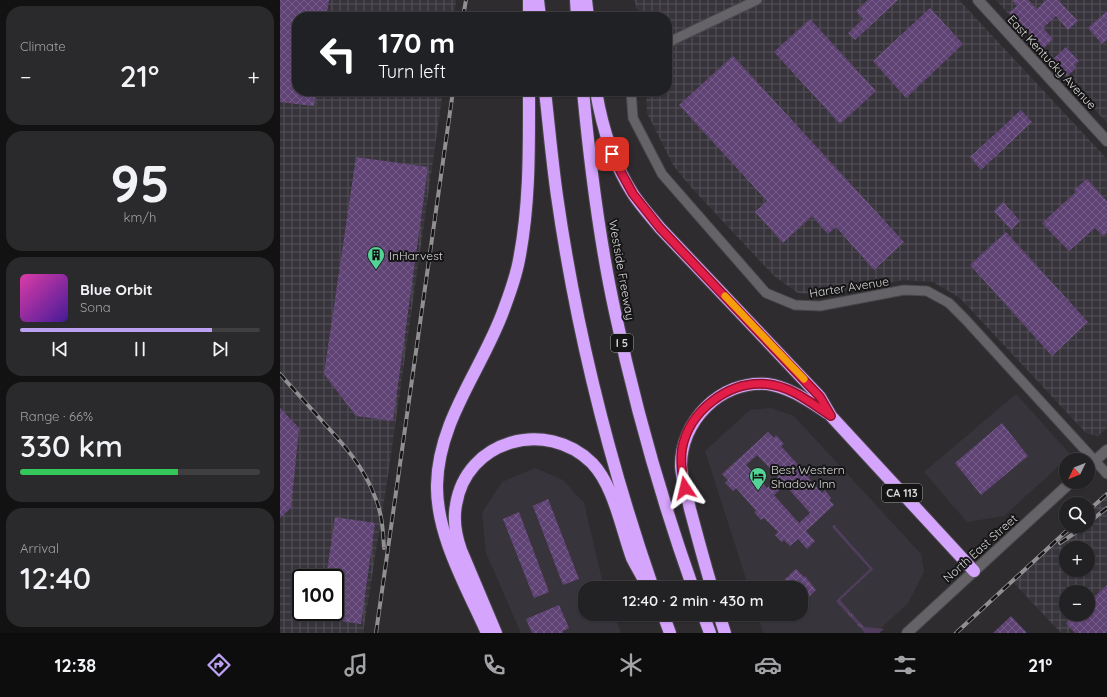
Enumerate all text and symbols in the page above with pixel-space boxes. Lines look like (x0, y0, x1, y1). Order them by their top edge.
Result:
street label: East Kentucky Avenue (1004, 12, 1100, 112)
text: 170 m (378, 25, 455, 60)
icon: left (312, 28, 364, 80)
text: Climate (20, 38, 66, 54)
text: 21° (120, 57, 159, 95)
text: Turn left (378, 60, 446, 83)
text: − (20, 63, 31, 91)
text: + (248, 63, 260, 91)
pin (595, 137, 629, 171)
icon: arrive (601, 143, 623, 165)
text: 95 (110, 150, 170, 215)
text: km/h (124, 209, 156, 225)
street label: Westside Freeway (606, 219, 638, 321)
building icon: InHarvest (366, 245, 386, 270)
place label: InHarvest (389, 248, 443, 263)
street label: Harter Avenue (808, 273, 890, 301)
text: Blue Orbit (80, 280, 153, 299)
text: Sona (80, 299, 111, 315)
road number: I 5 (611, 334, 633, 352)
icon: previous (49, 338, 71, 360)
icon: pause (129, 338, 151, 360)
icon: next (209, 338, 231, 360)
text: Range · 66% (20, 408, 93, 424)
text: 330 km (20, 427, 123, 465)
north arrow (1059, 453, 1095, 489)
map controls (1059, 453, 1095, 621)
place label: Best Western Shadow Inn (771, 462, 845, 491)
hotel icon: Best Western Shadow Inn (748, 466, 768, 491)
position arrow (664, 467, 706, 509)
road number: CA 113 (882, 484, 922, 502)
button: search (1059, 497, 1095, 533)
street label: North East Street (940, 511, 1020, 585)
text: Arrival (20, 540, 59, 556)
button: + (1059, 541, 1095, 577)
text: 12:40 (20, 559, 91, 597)
speed limit sign: 100 (292, 569, 344, 621)
button: − (1059, 585, 1095, 621)
text: 12:40 · 2 min · 430 m (623, 591, 763, 610)
icon: directions (205, 651, 233, 679)
icon: music (342, 651, 370, 679)
icon: phone (480, 651, 508, 679)
icon: climate (617, 651, 645, 679)
icon: car (754, 651, 782, 679)
icon: filters (891, 651, 919, 679)
text: 12:38 (55, 654, 96, 677)
text: 21° (1028, 654, 1052, 677)

